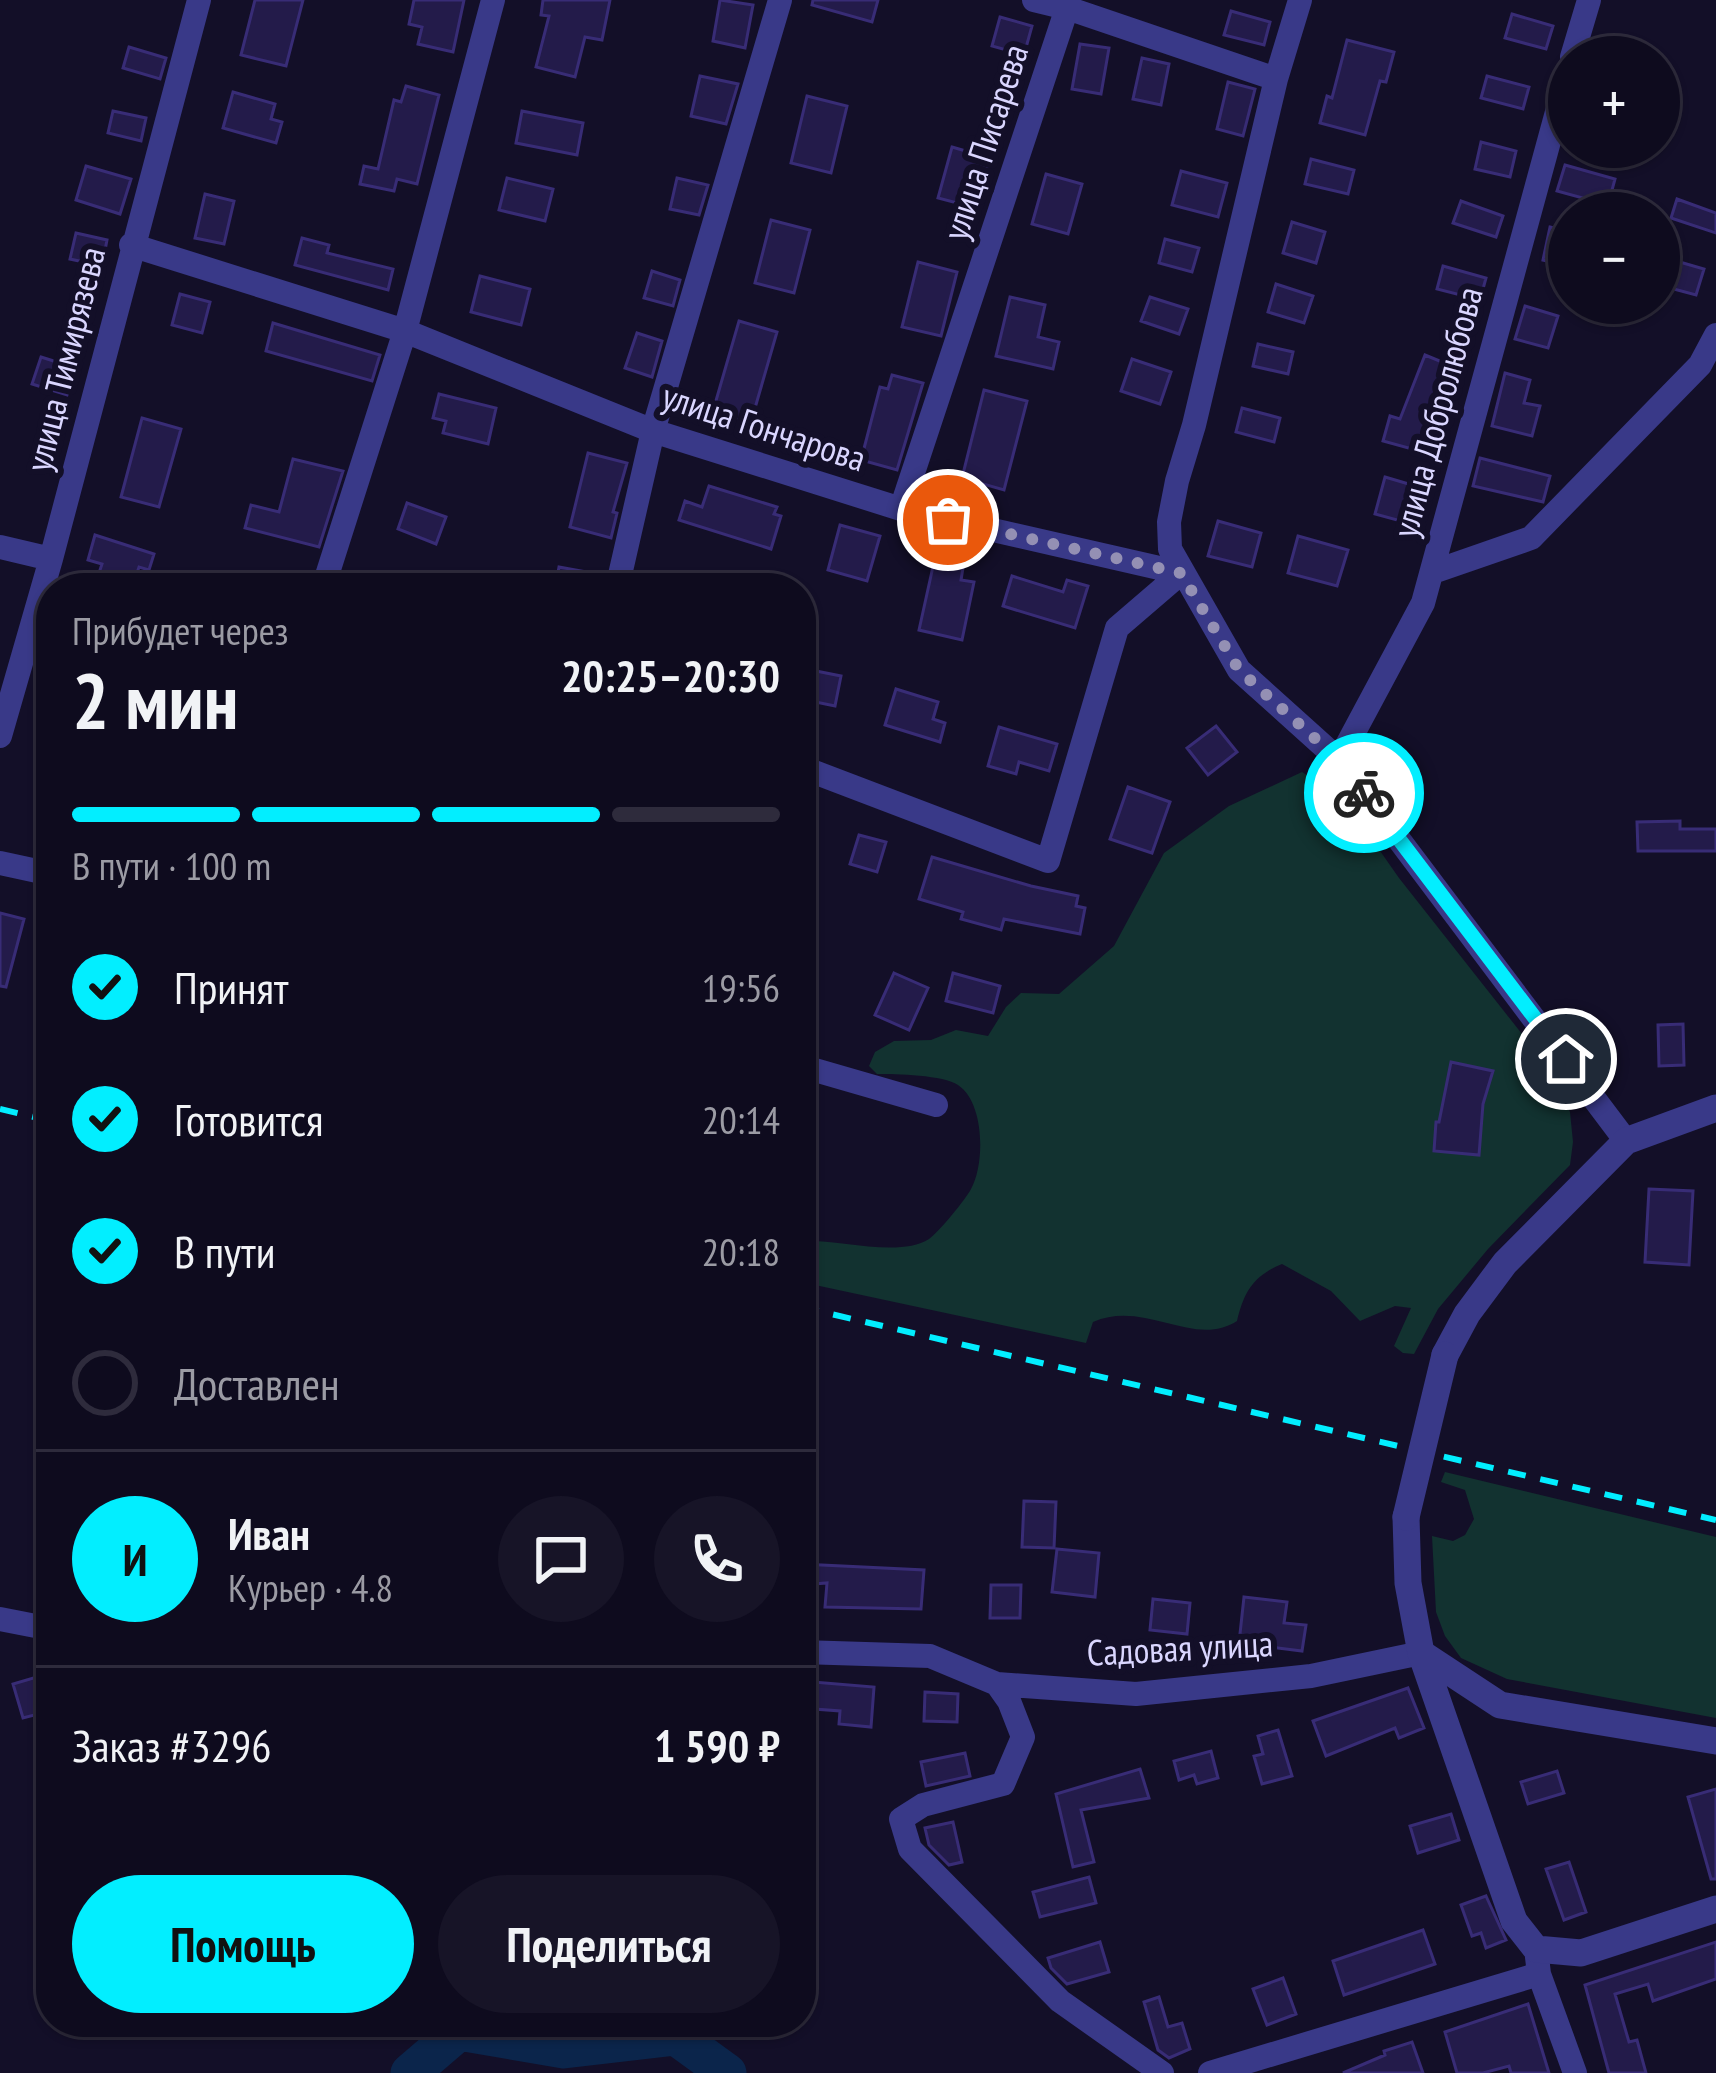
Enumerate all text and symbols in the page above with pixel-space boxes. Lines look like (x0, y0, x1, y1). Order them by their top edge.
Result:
map controls (1548, 36, 1680, 324)
button: + (1548, 36, 1680, 168)
street label: улица Писарева (931, 38, 1038, 246)
button: − (1548, 192, 1680, 324)
street label: улица Тимирязева (14, 242, 115, 476)
street label: улица Добролюбова (1380, 281, 1493, 542)
street label: улица Гончарова (657, 372, 872, 481)
pin (897, 469, 999, 571)
icon: bag (915, 487, 981, 553)
text: Прибудет через (72, 605, 289, 656)
text: 20:25–20:30 (561, 646, 780, 704)
text: 2 мин (72, 650, 238, 751)
courier (1304, 733, 1424, 853)
icon: bike (1331, 760, 1397, 826)
text: В пути · 100 m (72, 840, 271, 891)
icon: check (72, 954, 138, 1020)
text: Принят (174, 958, 288, 1016)
text: 19:56 (702, 962, 780, 1013)
pin (1515, 1008, 1617, 1110)
icon: home (1533, 1026, 1599, 1092)
icon: check (72, 1086, 138, 1152)
text: Готовится (174, 1090, 323, 1148)
text: 20:14 (702, 1094, 780, 1145)
icon: check (72, 1218, 138, 1284)
text: В пути (174, 1222, 275, 1280)
text: 20:18 (702, 1226, 780, 1277)
text: Доставлен (174, 1354, 340, 1412)
button: chat (498, 1496, 624, 1622)
button: phone (654, 1496, 780, 1622)
text: Иван (228, 1504, 310, 1562)
text: И (123, 1530, 147, 1588)
text: Курьер · 4.8 (228, 1562, 393, 1613)
street label: Садовая улица (1086, 1619, 1274, 1676)
text: Заказ #3296 (72, 1716, 272, 1774)
text: 1 590 ₽ (654, 1716, 780, 1774)
button: Помощь (72, 1875, 414, 2013)
button: Поделиться (438, 1875, 780, 2013)

